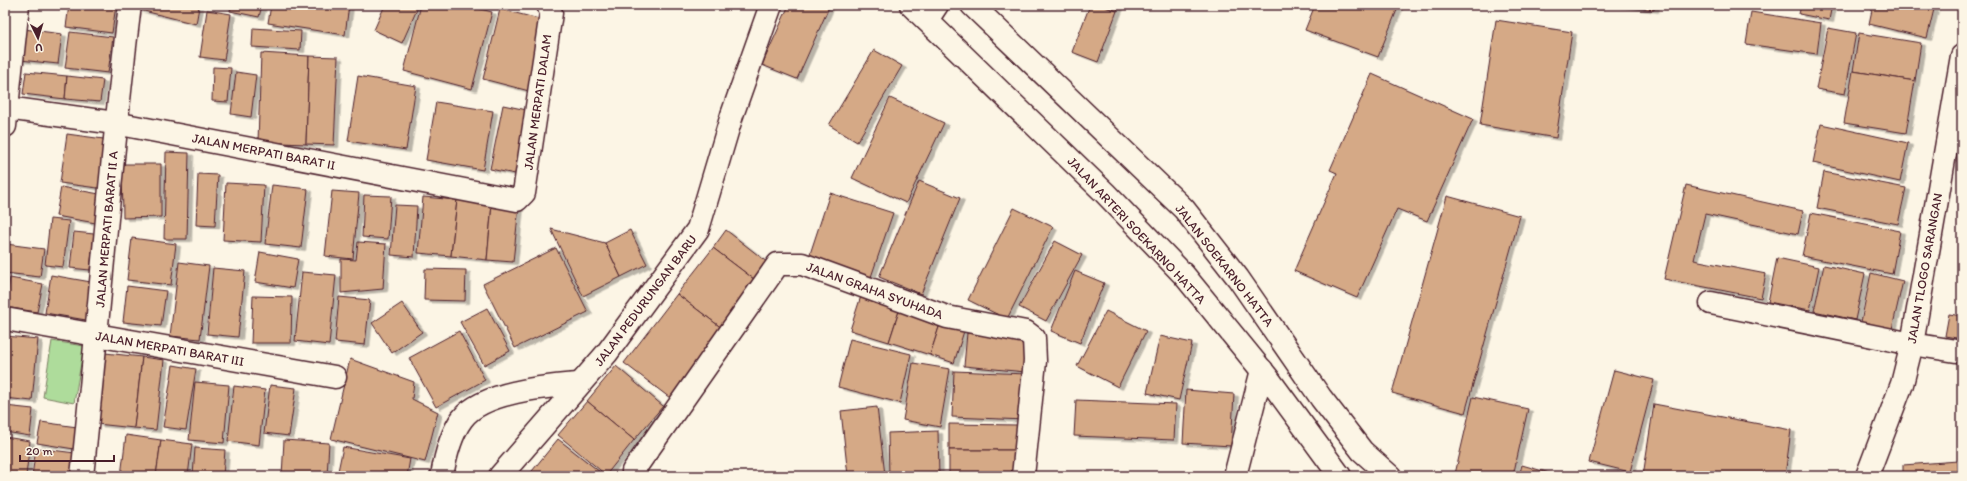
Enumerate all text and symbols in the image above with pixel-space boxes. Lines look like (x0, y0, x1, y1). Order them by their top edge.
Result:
north arrow (18, 18, 58, 58)
street label: JALAN MERPATI DALAM (521, 33, 554, 171)
text: U (35, 41, 43, 54)
street label: JALAN MERPATI BARAT II (191, 130, 337, 173)
street label: JALAN MERPATI BARAT II A (92, 149, 121, 308)
street label: JALAN ARTERI SOEKARNO HATTA (1064, 154, 1209, 307)
street label: JALAN TLOGO SARANGAN (1904, 192, 1945, 344)
street label: JALAN SOEKARNO HATTA (1172, 201, 1277, 330)
street label: JALAN PEDURUNGAN BARU (591, 232, 700, 369)
street label: JALAN GRAHA SYUHADA (805, 259, 946, 322)
street label: JALAN MERPATI BARAT III (94, 328, 246, 369)
scale bar (20, 437, 114, 463)
text: 20 m (26, 444, 53, 458)

